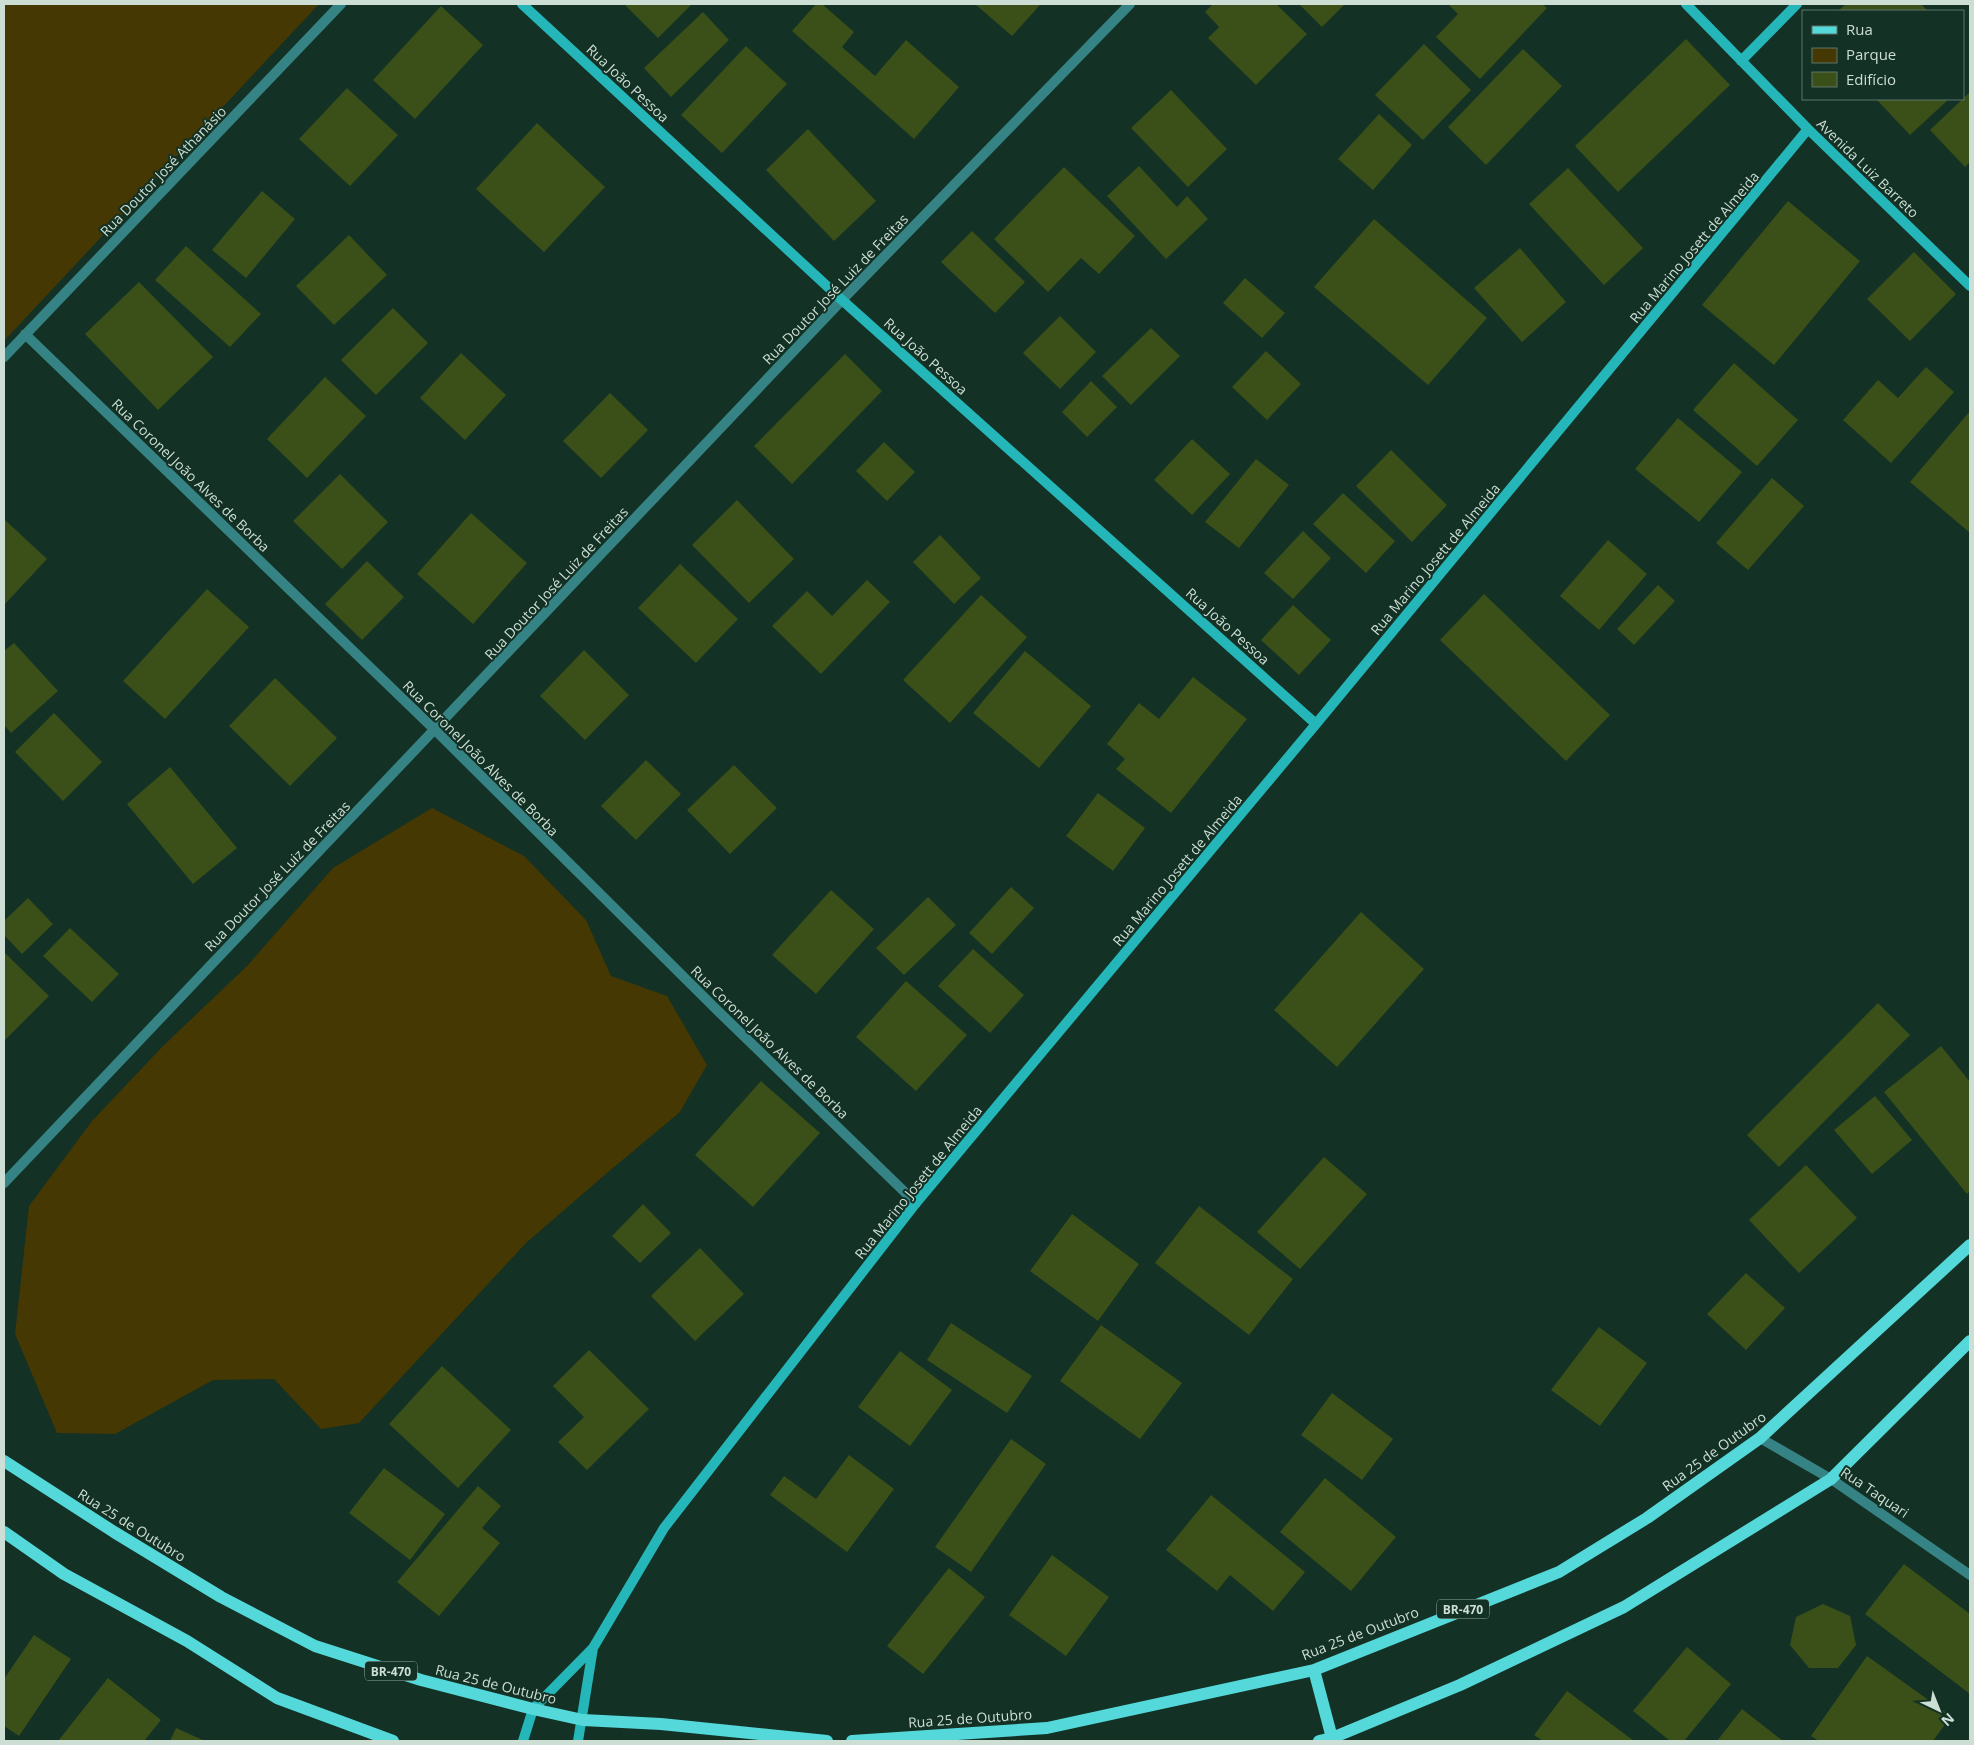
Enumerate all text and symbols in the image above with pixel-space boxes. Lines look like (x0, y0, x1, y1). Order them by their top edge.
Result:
legend (1802, 10, 1964, 100)
text: Rua (1846, 19, 1873, 39)
street label: Rua João Pessoa (583, 40, 673, 126)
text: Parque (1846, 44, 1896, 64)
text: Edifício (1846, 69, 1896, 89)
street label: Rua Doutor José Athanásio (96, 102, 230, 240)
street label: Avenida Luiz Barreto (1813, 114, 1923, 222)
street label: Rua Marino Josett de Almeida (1625, 167, 1763, 327)
street label: Rua Doutor José Luiz de Freitas (758, 209, 912, 368)
street label: Rua João Pessoa (880, 313, 972, 399)
street label: Rua Coronel João Alves de Borba (108, 394, 274, 556)
street label: Rua Marino Josett de Almeida (1366, 479, 1504, 639)
street label: Rua Doutor José Luiz de Freitas (480, 502, 632, 663)
street label: Rua João Pessoa (1182, 583, 1274, 669)
street label: Rua Coronel João Alves de Borba (399, 676, 563, 840)
street label: Rua Marino Josett de Almeida (1108, 790, 1246, 950)
street label: Rua Doutor José Luiz de Freitas (200, 796, 354, 955)
street label: Rua Coronel João Alves de Borba (687, 961, 853, 1123)
street label: Rua Marino Josett de Almeida (850, 1101, 986, 1263)
street label: Rua 25 de Outubro (1658, 1407, 1770, 1495)
street label: Rua Taquari (1837, 1462, 1913, 1522)
street label: Rua 25 de Outubro (74, 1484, 190, 1566)
road number: BR-470 (1437, 1600, 1489, 1618)
street label: Rua 25 de Outubro (1299, 1602, 1421, 1664)
street label: Rua 25 de Outubro (433, 1660, 559, 1708)
road number: BR-470 (365, 1662, 417, 1680)
north arrow (1914, 1685, 1964, 1735)
street label: Rua 25 de Outubro (907, 1704, 1033, 1732)
text: N (1938, 1709, 1959, 1731)

